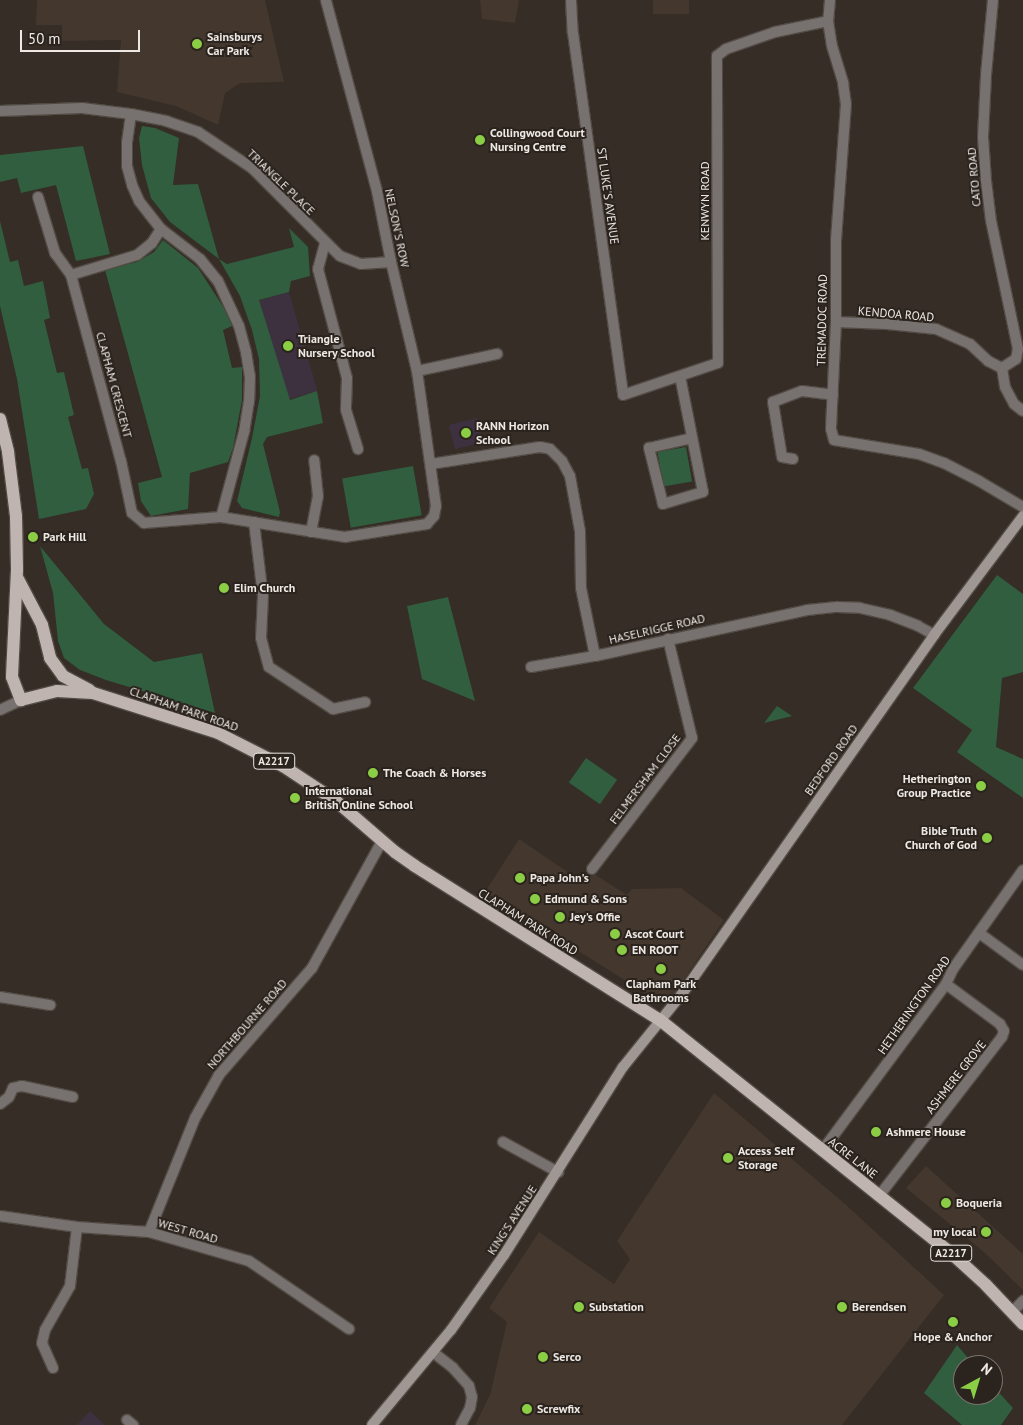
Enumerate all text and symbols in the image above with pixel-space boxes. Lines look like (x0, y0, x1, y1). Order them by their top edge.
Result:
scale bar (22, 20, 142, 52)
text: 50 m (28, 29, 61, 48)
place label: Sainsburys Car Park (207, 30, 262, 58)
marker: Sainsburys Car Park (191, 38, 203, 50)
place label: Collingwood Court Nursing Centre (490, 126, 585, 154)
marker: Collingwood Court Nursing Centre (474, 134, 486, 146)
street label: TRIANGLE PLACE (244, 146, 318, 218)
street label: ST LUKE'S AVENUE (594, 146, 622, 246)
street label: CATO ROAD (964, 147, 984, 207)
street label: KENWYN ROAD (698, 161, 712, 241)
street label: NELSON'S ROW (382, 187, 412, 269)
street label: TREMADOC ROAD (814, 274, 830, 366)
street label: KENDOA ROAD (857, 303, 935, 325)
street label: CLAPHAM CRESCENT (93, 330, 135, 440)
place label: Triangle Nursery School (298, 332, 375, 360)
marker: Triangle Nursery School (282, 340, 294, 352)
place label: RANN Horizon School (476, 419, 549, 447)
marker: RANN Horizon School (460, 427, 472, 439)
place label: Park Hill (43, 530, 87, 544)
marker: Park Hill (27, 531, 39, 543)
place label: Elim Church (234, 581, 295, 595)
marker: Elim Church (218, 582, 230, 594)
street label: HASELRIGGE ROAD (607, 611, 707, 647)
street label: CLAPHAM PARK ROAD (127, 684, 241, 734)
street label: BEDFORD ROAD (801, 722, 861, 798)
street label: FELMERSHAM CLOSE (606, 731, 684, 827)
road number: A2217 (253, 752, 295, 769)
place label: The Coach & Horses (383, 766, 486, 780)
marker: The Coach & Horses (367, 767, 379, 779)
place label: Hetherington Group Practice (897, 772, 971, 800)
marker: Hetherington Group Practice (975, 780, 987, 792)
place label: International British Online School (305, 784, 413, 812)
marker: International British Online School (289, 792, 301, 804)
place label: Bible Truth Church of God (905, 824, 977, 852)
marker: Bible Truth Church of God (981, 832, 993, 844)
place label: Papa John's (530, 871, 589, 885)
marker: Papa John's (514, 872, 526, 884)
street label: CLAPHAM PARK ROAD (476, 886, 580, 958)
place label: Edmund & Sons (545, 892, 627, 906)
marker: Edmund & Sons (529, 893, 541, 905)
place label: Jey's Offie (570, 910, 621, 924)
marker: Jey's Offie (554, 911, 566, 923)
place label: Ascot Court (625, 927, 684, 941)
marker: Ascot Court (609, 928, 621, 940)
place label: EN ROOT (632, 943, 678, 957)
marker: EN ROOT (616, 944, 628, 956)
street label: HETHERINGTON ROAD (875, 953, 953, 1057)
marker: Clapham Park Bathrooms (655, 963, 667, 975)
street label: NORTHBOURNE ROAD (204, 976, 290, 1072)
place label: Clapham Park Bathrooms (626, 977, 696, 1005)
street label: ASHMERE GROVE (923, 1037, 989, 1117)
place label: Ashmere House (886, 1125, 966, 1139)
marker: Ashmere House (870, 1126, 882, 1138)
street label: ACRE LANE (826, 1134, 880, 1182)
place label: Access Self Storage (738, 1144, 794, 1172)
marker: Access Self Storage (722, 1152, 734, 1164)
street label: KING'S AVENUE (484, 1182, 540, 1258)
place label: Boqueria (956, 1196, 1002, 1210)
marker: Boqueria (940, 1197, 952, 1209)
street label: WEST ROAD (156, 1216, 220, 1246)
place label: my local (933, 1225, 976, 1239)
marker: my local (980, 1226, 992, 1238)
road number: A2217 (930, 1244, 972, 1262)
place label: Substation (589, 1300, 644, 1314)
place label: Berendsen (852, 1300, 906, 1314)
marker: Substation (573, 1301, 585, 1313)
marker: Berendsen (836, 1301, 848, 1313)
marker: Hope & Anchor (947, 1316, 959, 1328)
place label: Hope & Anchor (914, 1330, 992, 1344)
place label: Serco (553, 1350, 581, 1364)
marker: Serco (537, 1351, 549, 1363)
north arrow (953, 1355, 1003, 1405)
text: N (978, 1359, 996, 1379)
place label: Screwfix (537, 1402, 580, 1416)
marker: Screwfix (521, 1403, 533, 1415)

